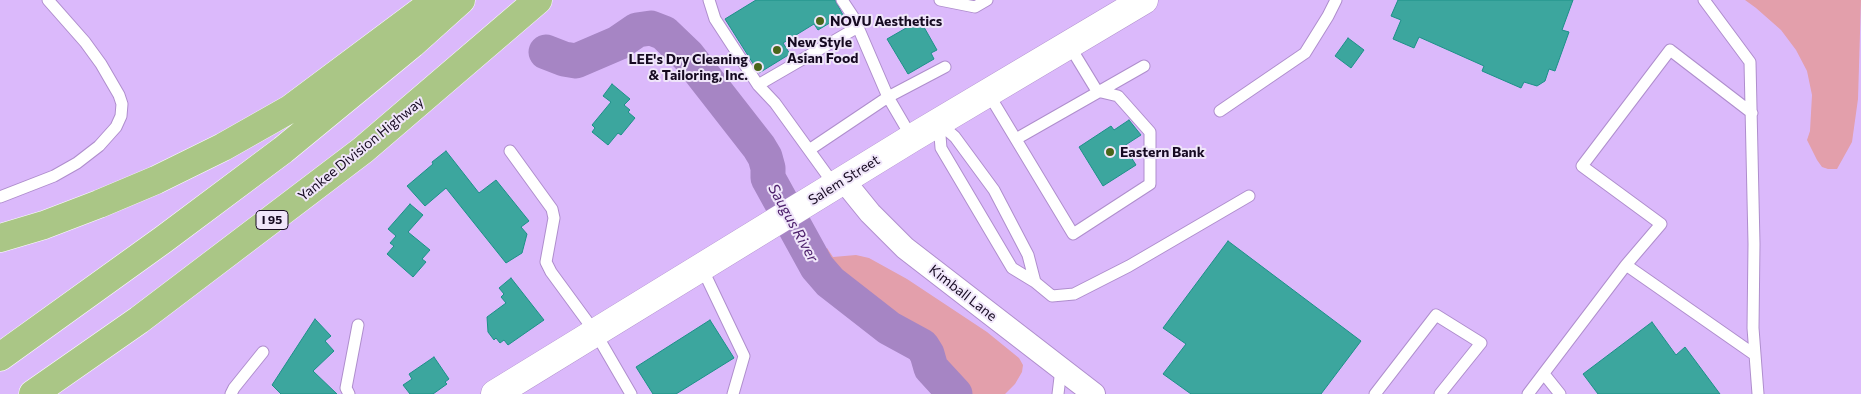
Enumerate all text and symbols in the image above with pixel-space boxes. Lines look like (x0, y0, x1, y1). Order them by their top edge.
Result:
place label: NOVU Aesthetics (830, 13, 942, 29)
marker: NOVU Aesthetics (814, 15, 826, 27)
place label: New Style Asian Food (787, 34, 858, 66)
marker: New Style Asian Food (771, 44, 783, 56)
place label: LEE's Dry Cleaning & Tailoring, Inc. (628, 51, 748, 84)
marker: LEE's Dry Cleaning & Tailoring, Inc. (752, 61, 764, 73)
street label: Yankee Division Highway (295, 93, 427, 205)
place label: Eastern Bank (1120, 144, 1205, 160)
marker: Eastern Bank (1104, 146, 1116, 158)
street label: Salem Street (805, 151, 883, 209)
water label: Saugus River (764, 181, 822, 265)
road number: I 95 (256, 210, 288, 230)
street label: Kimball Lane (926, 261, 1000, 325)

